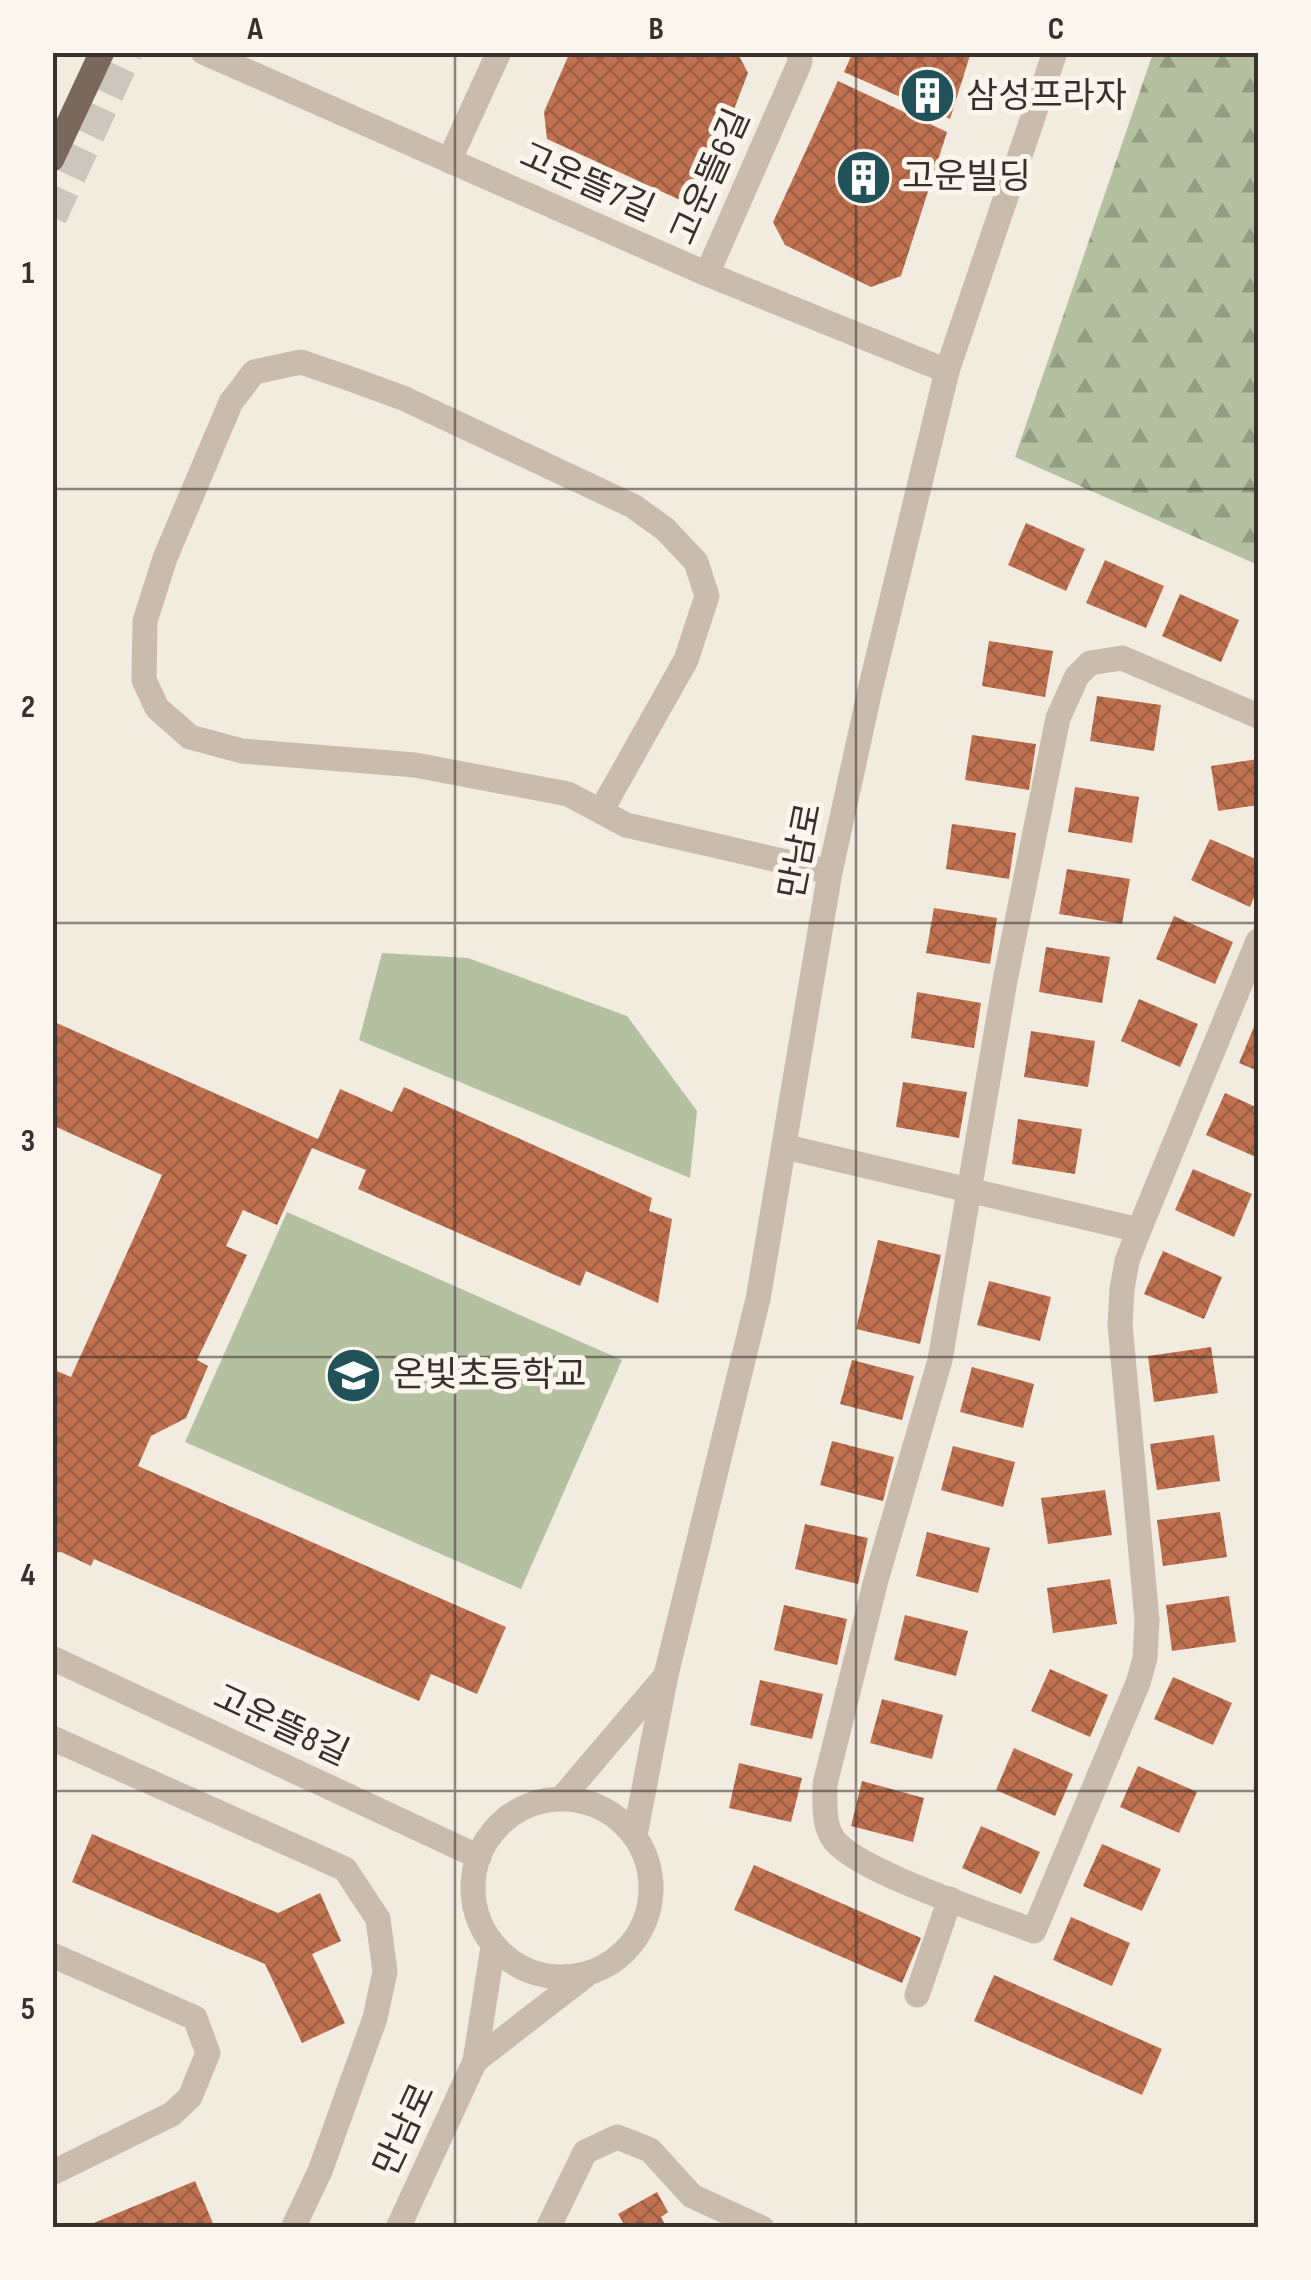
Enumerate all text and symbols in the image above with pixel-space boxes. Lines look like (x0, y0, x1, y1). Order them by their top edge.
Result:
text: A (246, 10, 263, 49)
text: B (648, 10, 664, 49)
text: C (1048, 10, 1064, 49)
building icon: 삼성프라자 (897, 66, 957, 126)
place label: 삼성프라자 (966, 75, 1127, 118)
street label: 고운뜰6길 (662, 102, 760, 252)
street label: 고운뜰7길 (513, 134, 661, 232)
building icon: 고운빌딩 (833, 147, 893, 207)
place label: 고운빌딩 (902, 156, 1031, 199)
text: 1 (22, 254, 35, 293)
text: 2 (21, 688, 35, 727)
street label: 만남로 (771, 799, 831, 903)
text: 3 (21, 1122, 35, 1161)
school or university icon: 온빛초등학교 (324, 1345, 384, 1405)
place label: 온빛초등학교 (393, 1354, 586, 1397)
text: 4 (21, 1556, 36, 1595)
street label: 고운뜰8길 (207, 1676, 355, 1776)
text: 5 (21, 1990, 35, 2029)
street label: 만남로 (365, 2077, 445, 2183)

